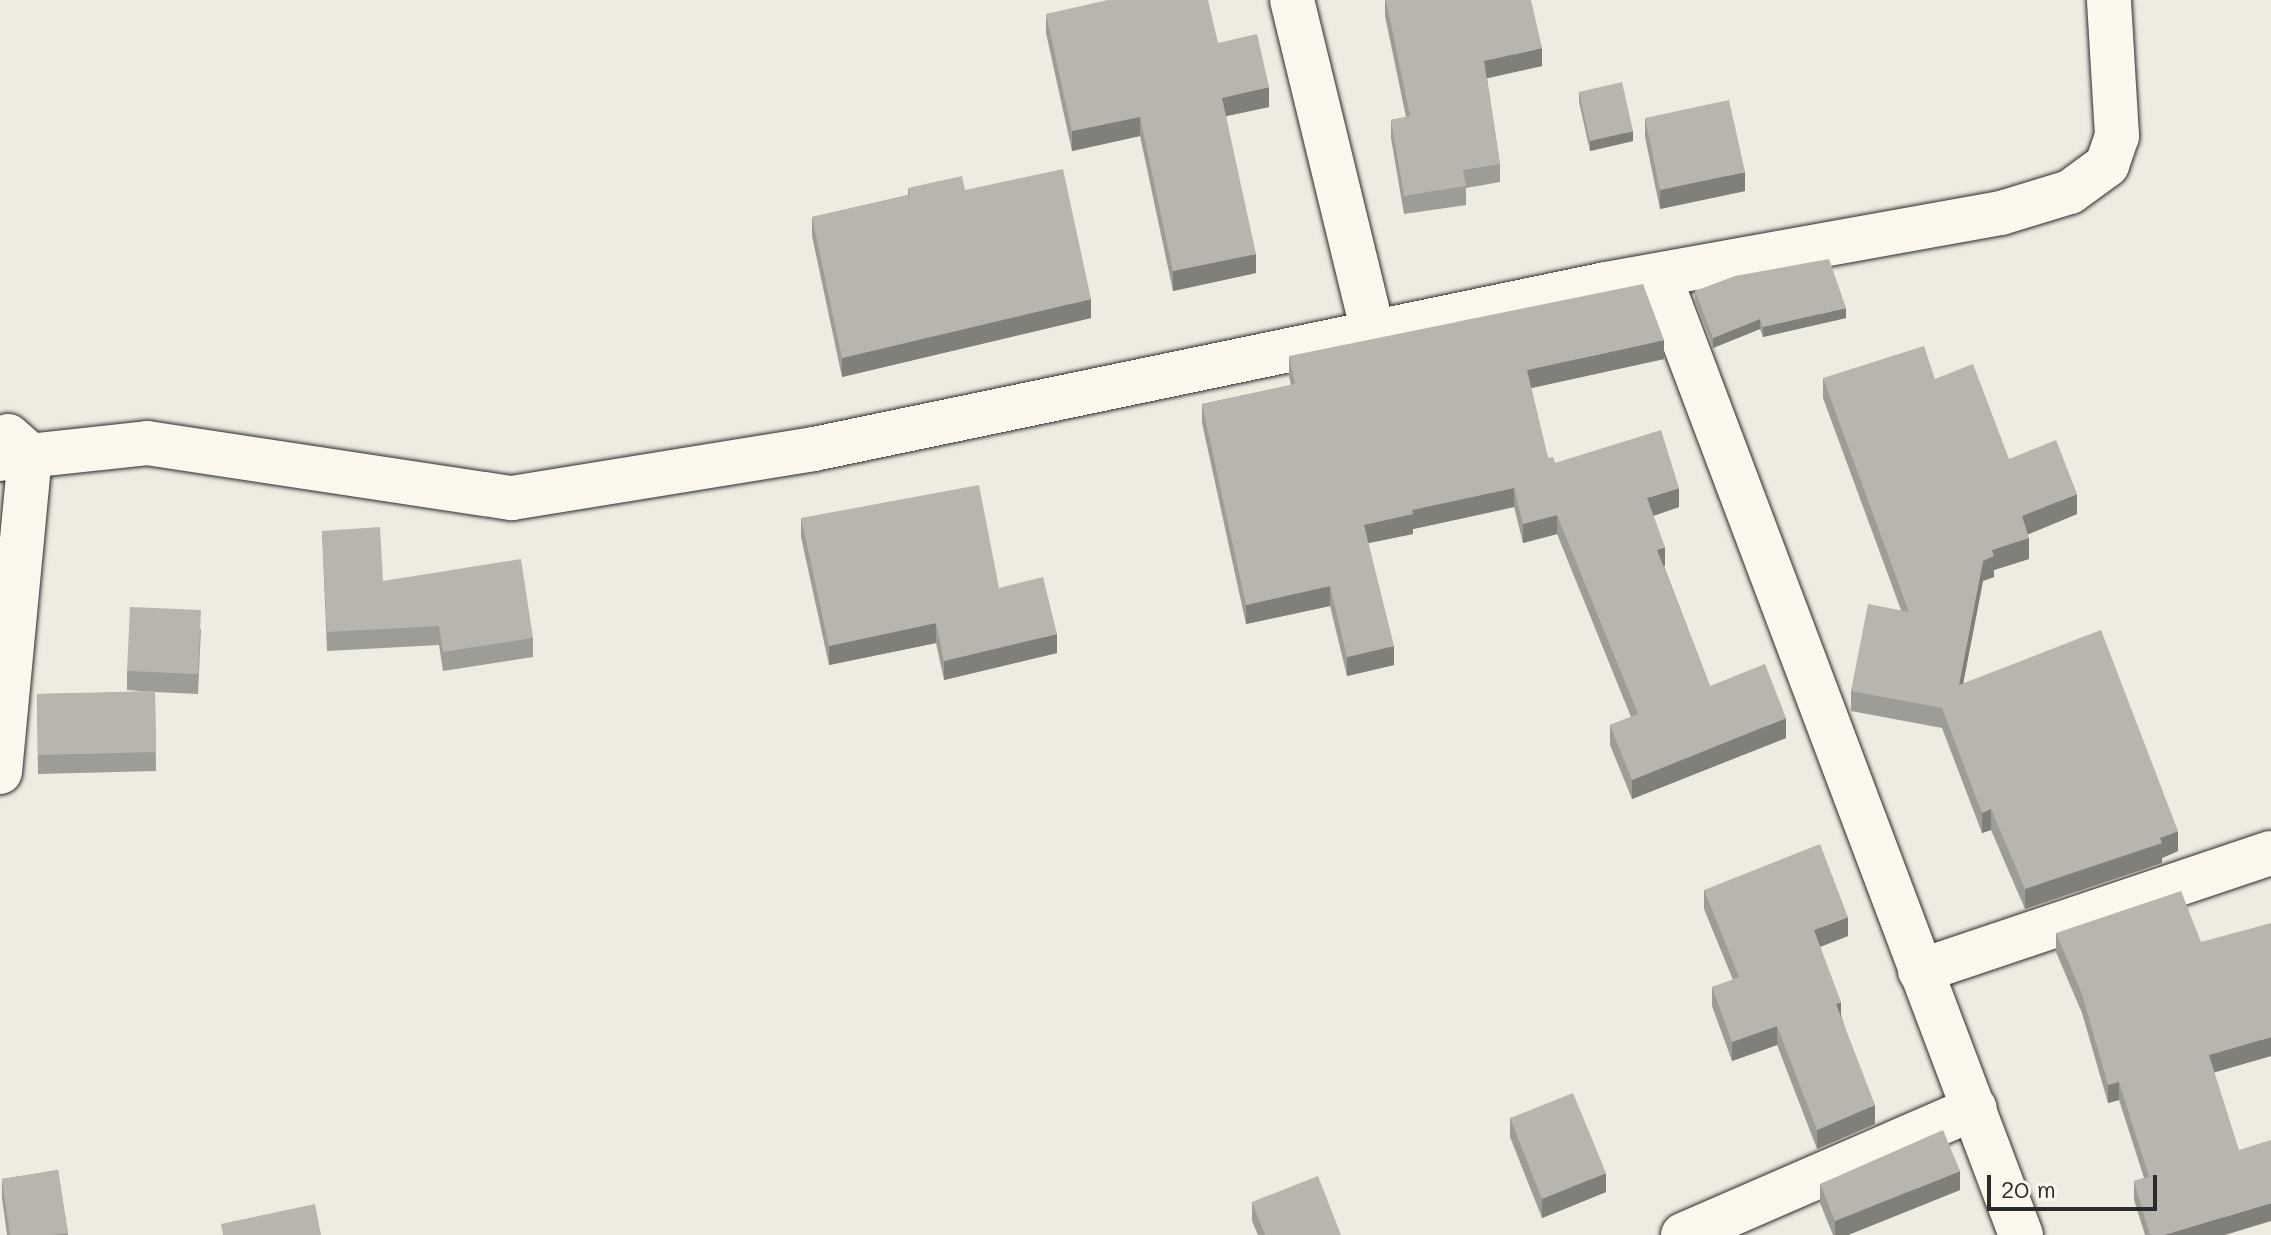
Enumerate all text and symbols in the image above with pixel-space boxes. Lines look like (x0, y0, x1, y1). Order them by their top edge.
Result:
scale bar (1991, 1159, 2161, 1209)
text: 20 m (2001, 1173, 2056, 1204)

